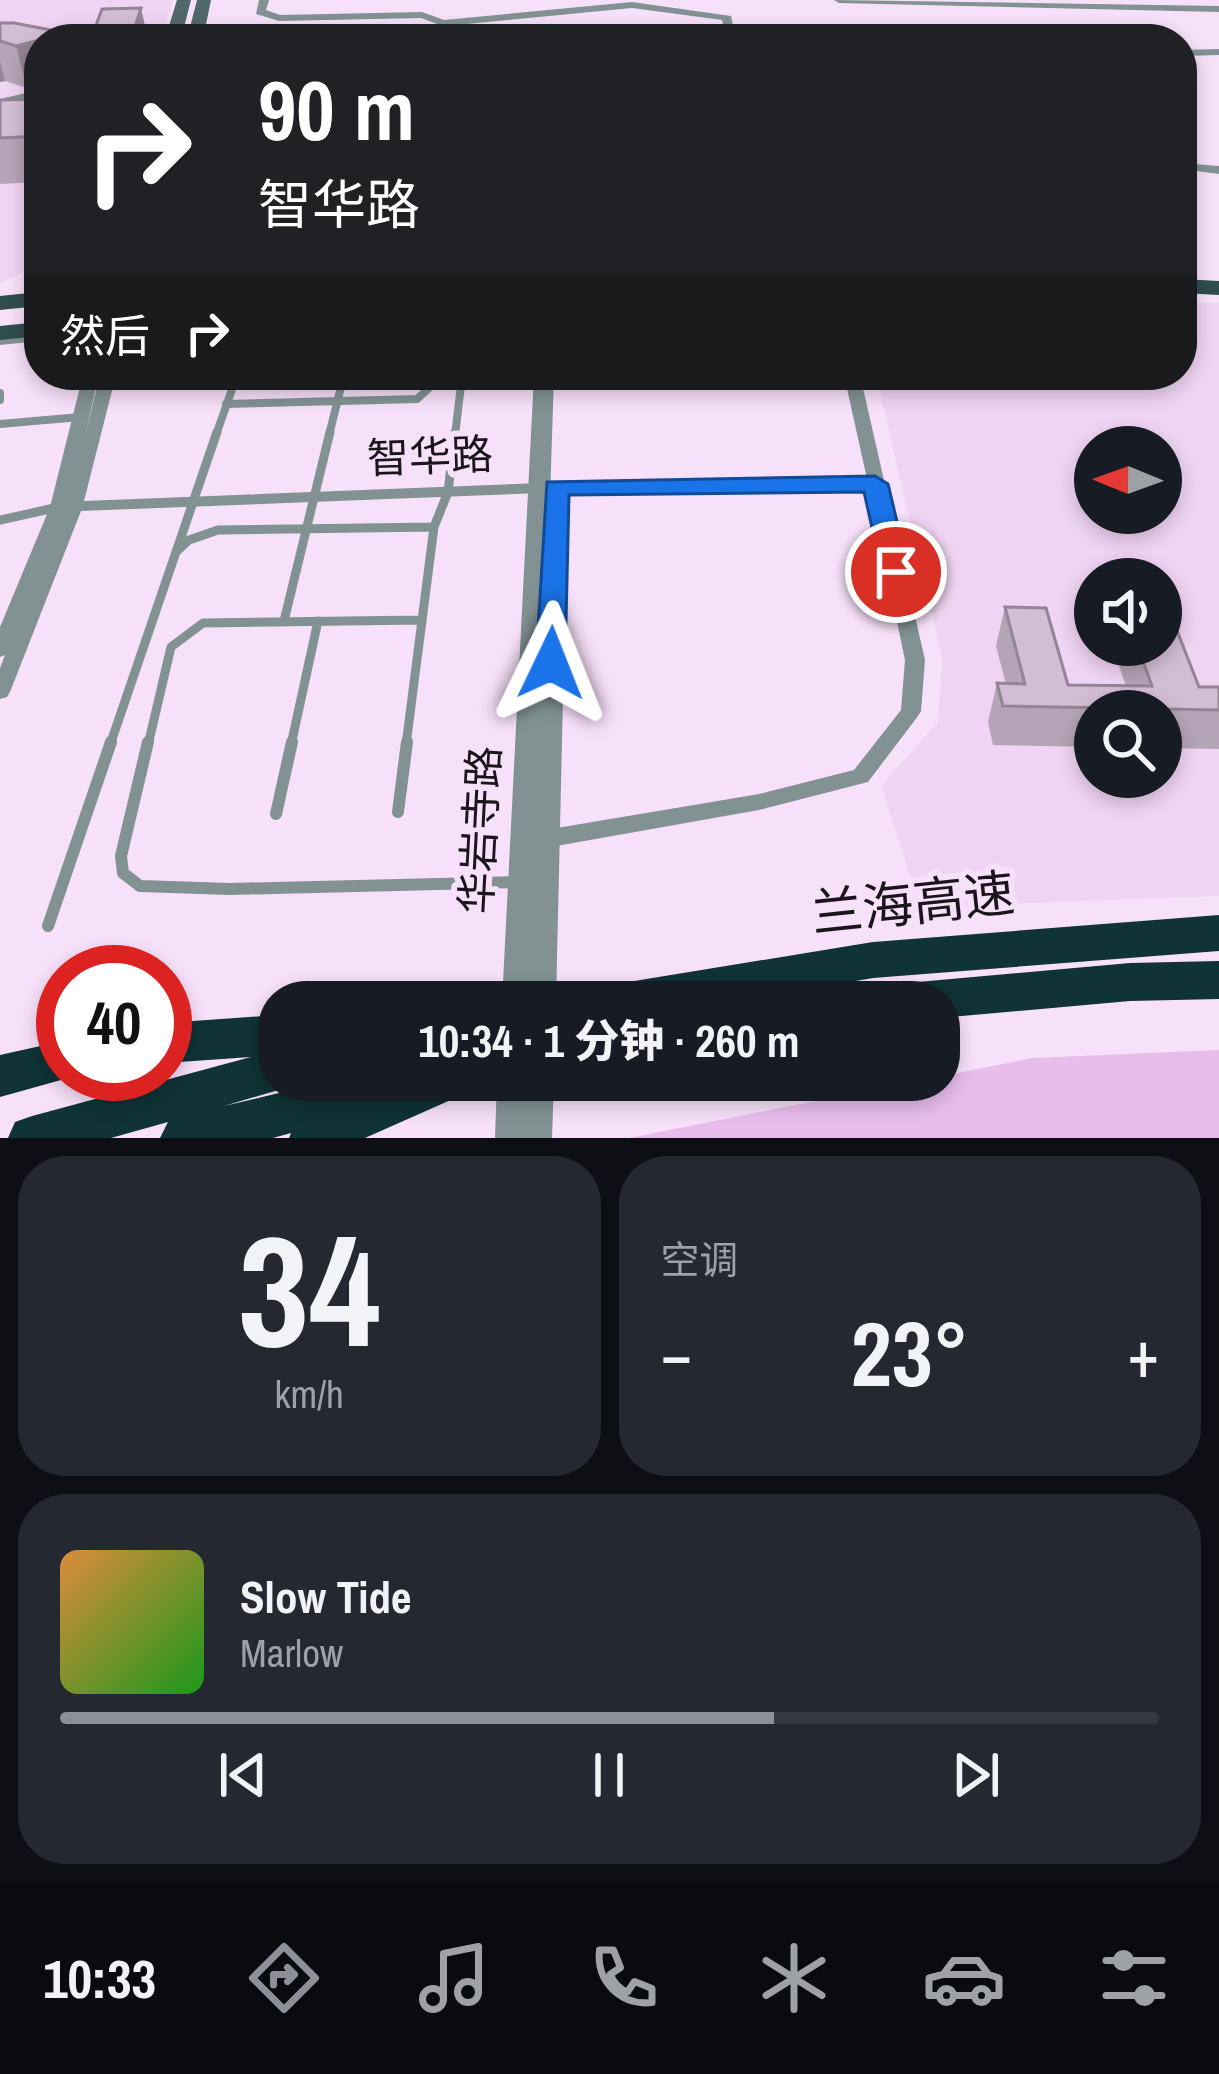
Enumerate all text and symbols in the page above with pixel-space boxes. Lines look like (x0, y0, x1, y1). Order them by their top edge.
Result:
text: 90 m (258, 53, 415, 166)
icon: right (60, 72, 216, 228)
text: 智华路 (258, 168, 420, 241)
icon: right (174, 300, 240, 366)
text: 然后 (60, 305, 150, 366)
street label: 智华路 (366, 426, 494, 486)
north arrow (1074, 426, 1182, 534)
map controls (1074, 426, 1182, 798)
pin (845, 521, 947, 623)
icon: arrive (863, 539, 929, 605)
button: sound (1074, 558, 1182, 666)
position arrow (488, 600, 614, 726)
button: search (1074, 690, 1182, 798)
street label: 华岩寺路 (448, 745, 512, 915)
street label: 兰海高速 (808, 858, 1018, 947)
speed limit sign: 40 (36, 945, 192, 1101)
text: 10:34 · 1 分钟 · 260 m (418, 1010, 800, 1071)
text: 34 (238, 1185, 380, 1395)
text: 空调 (661, 1234, 739, 1286)
text: 23° (851, 1293, 969, 1414)
text: − (661, 1309, 692, 1398)
text: + (1127, 1309, 1159, 1398)
text: km/h (275, 1368, 344, 1420)
text: Slow Tide (240, 1566, 412, 1627)
text: Marlow (240, 1627, 343, 1679)
icon: previous (210, 1742, 276, 1808)
icon: pause (576, 1742, 642, 1808)
icon: next (943, 1742, 1009, 1808)
icon: directions (242, 1936, 326, 2020)
icon: music (412, 1936, 496, 2020)
icon: phone (582, 1936, 666, 2020)
icon: climate (752, 1936, 836, 2020)
icon: car (922, 1936, 1006, 2020)
icon: filters (1092, 1936, 1176, 2020)
text: 10:33 (43, 1942, 156, 2015)

